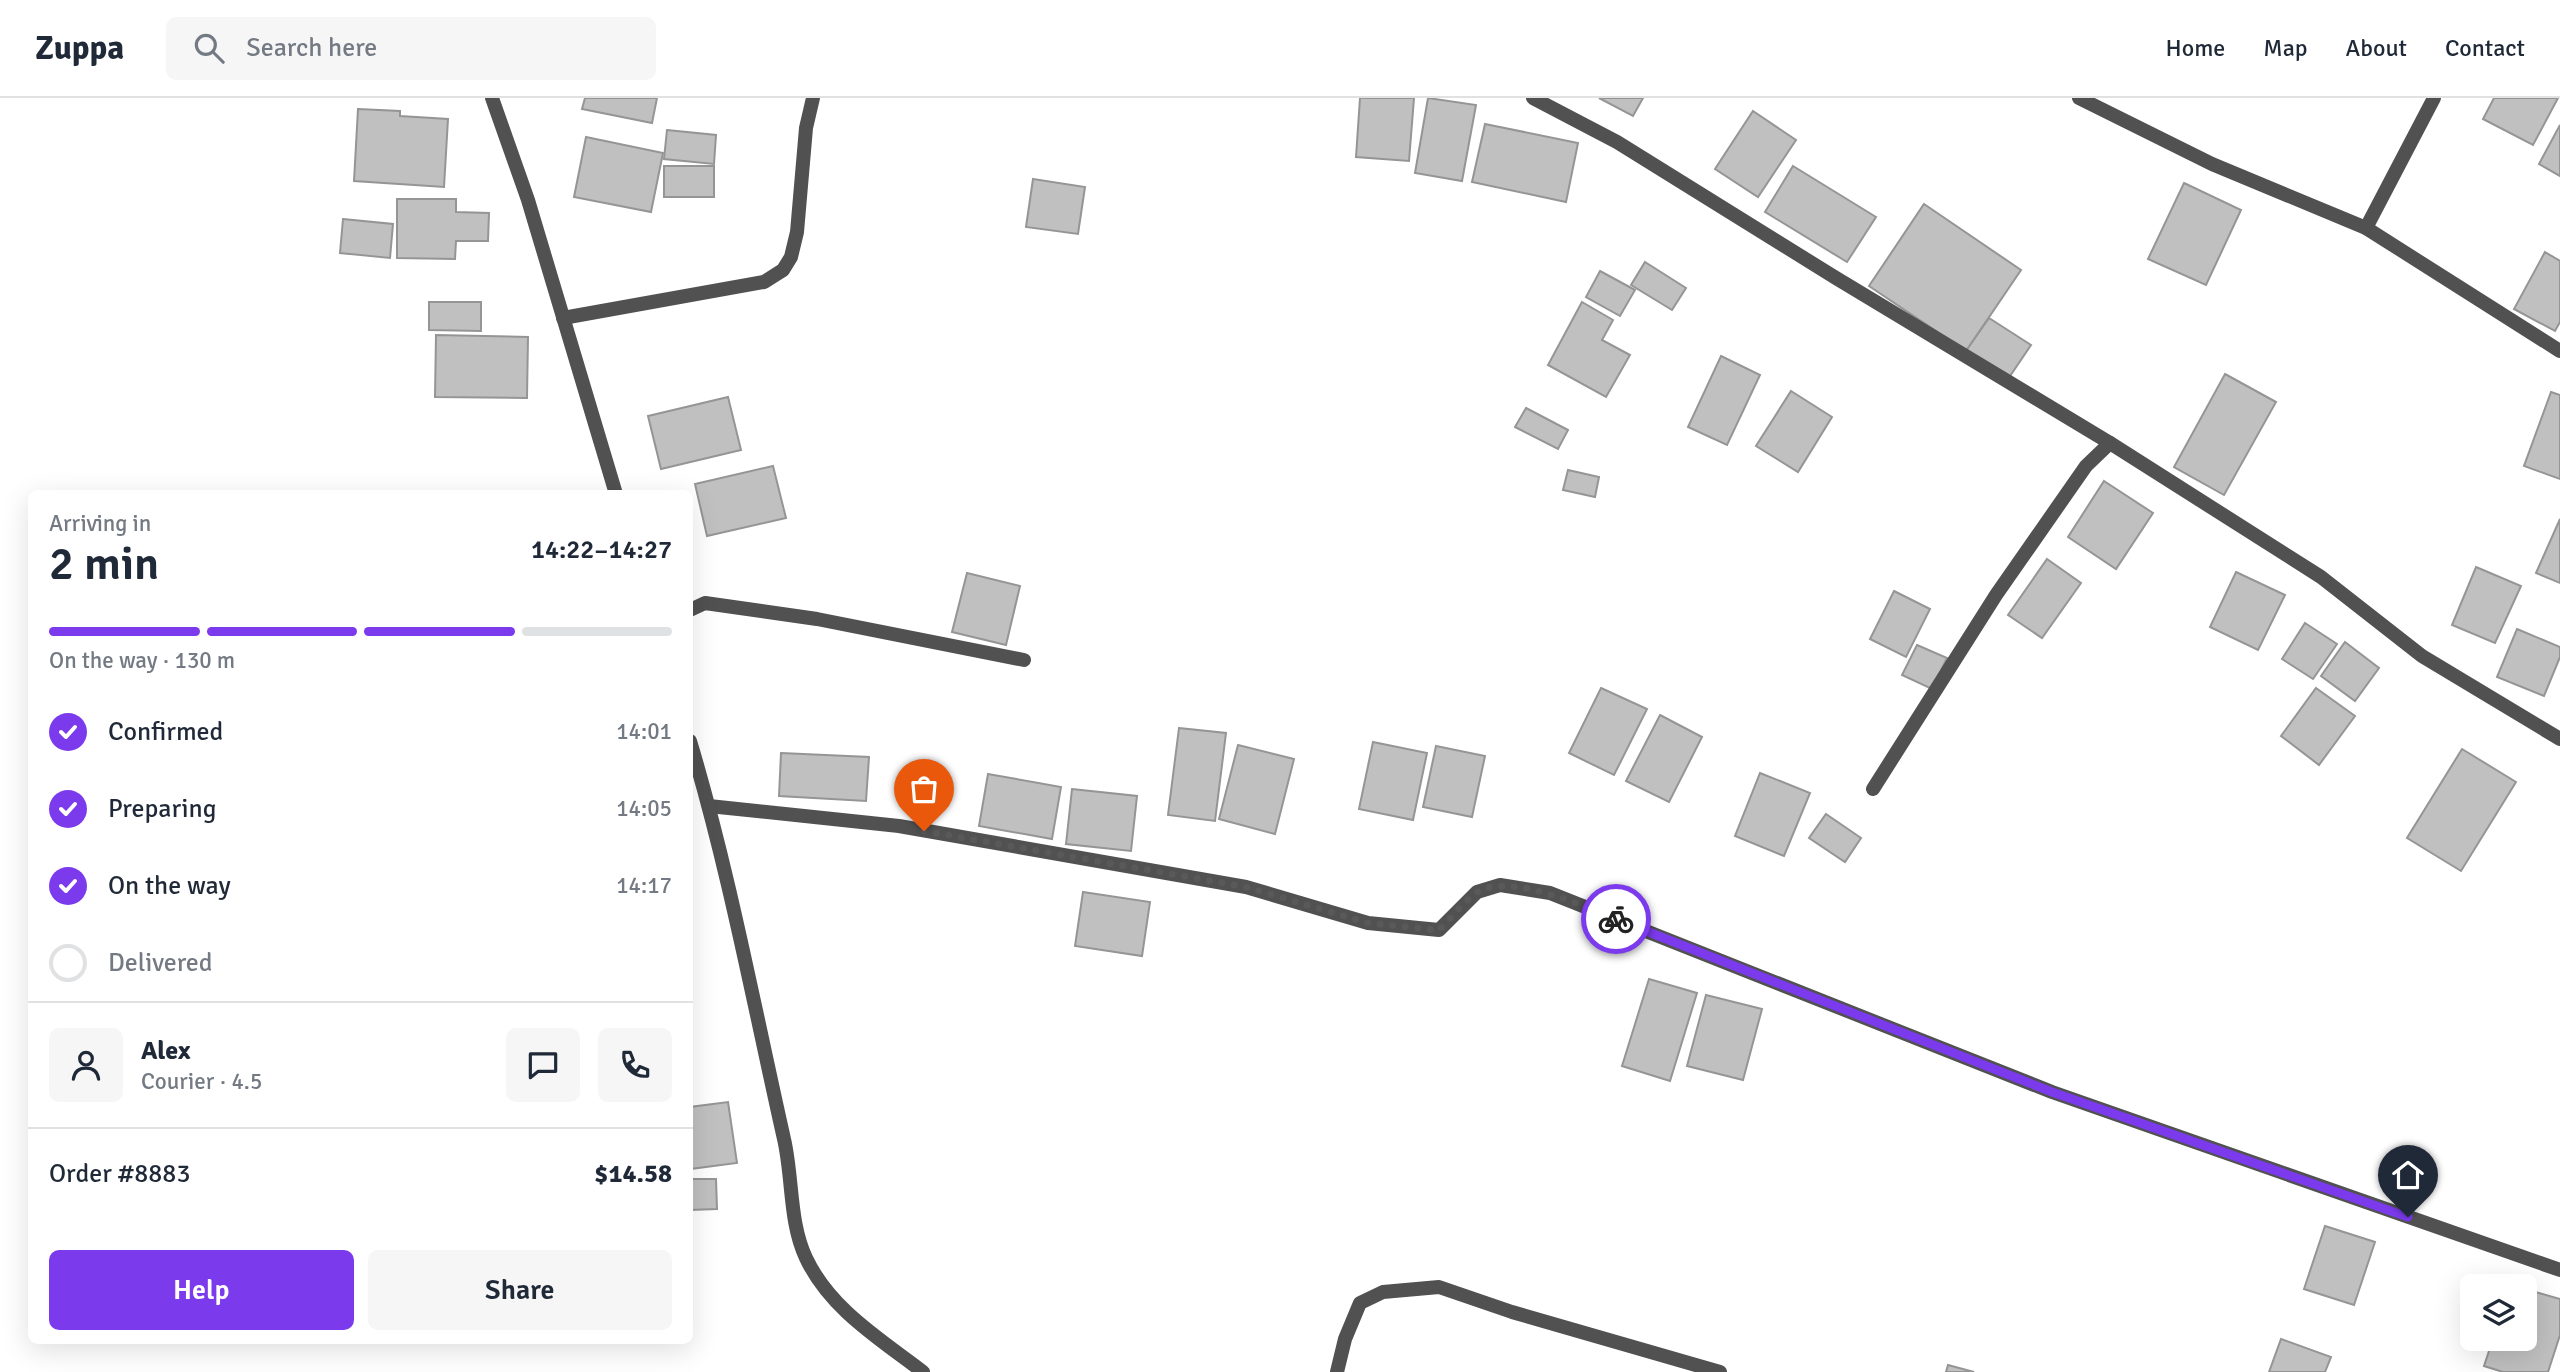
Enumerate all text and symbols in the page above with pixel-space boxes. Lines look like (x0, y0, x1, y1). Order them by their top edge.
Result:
search box (166, 17, 656, 80)
text: Zuppa (35, 28, 124, 69)
icon: search (190, 29, 228, 67)
text: Search here (246, 32, 377, 64)
text: Home (2165, 33, 2225, 63)
text: Map (2263, 33, 2308, 63)
text: About (2346, 33, 2407, 63)
text: Contact (2445, 33, 2525, 63)
text: Arriving in (49, 509, 151, 538)
text: 14:22–14:27 (531, 534, 672, 566)
text: 2 min (49, 536, 159, 592)
text: On the way · 130 m (49, 646, 235, 675)
icon: check (49, 713, 87, 751)
text: Confirmed (108, 716, 223, 748)
text: 14:01 (616, 717, 672, 746)
pin (894, 759, 954, 831)
icon: bag (905, 770, 943, 808)
icon: check (49, 790, 87, 828)
text: Preparing (108, 793, 216, 825)
text: 14:05 (616, 794, 672, 823)
icon: check (49, 867, 87, 905)
text: On the way (108, 870, 231, 902)
text: 14:17 (616, 871, 672, 900)
courier (1581, 884, 1651, 954)
icon: bike (1597, 900, 1635, 938)
text: Delivered (108, 947, 213, 979)
button: person (49, 1028, 123, 1102)
button: chat (506, 1028, 580, 1102)
button: phone (598, 1028, 672, 1102)
text: Alex (141, 1035, 191, 1067)
text: Courier · 4.5 (141, 1067, 262, 1096)
pin (2378, 1145, 2438, 1217)
icon: home (2389, 1156, 2427, 1194)
text: Order #8883 (49, 1158, 190, 1190)
text: $14.58 (594, 1158, 672, 1190)
button: Help (49, 1250, 354, 1330)
button: Share (368, 1250, 672, 1330)
map controls (2460, 1274, 2537, 1351)
button: layers (2460, 1274, 2537, 1351)

